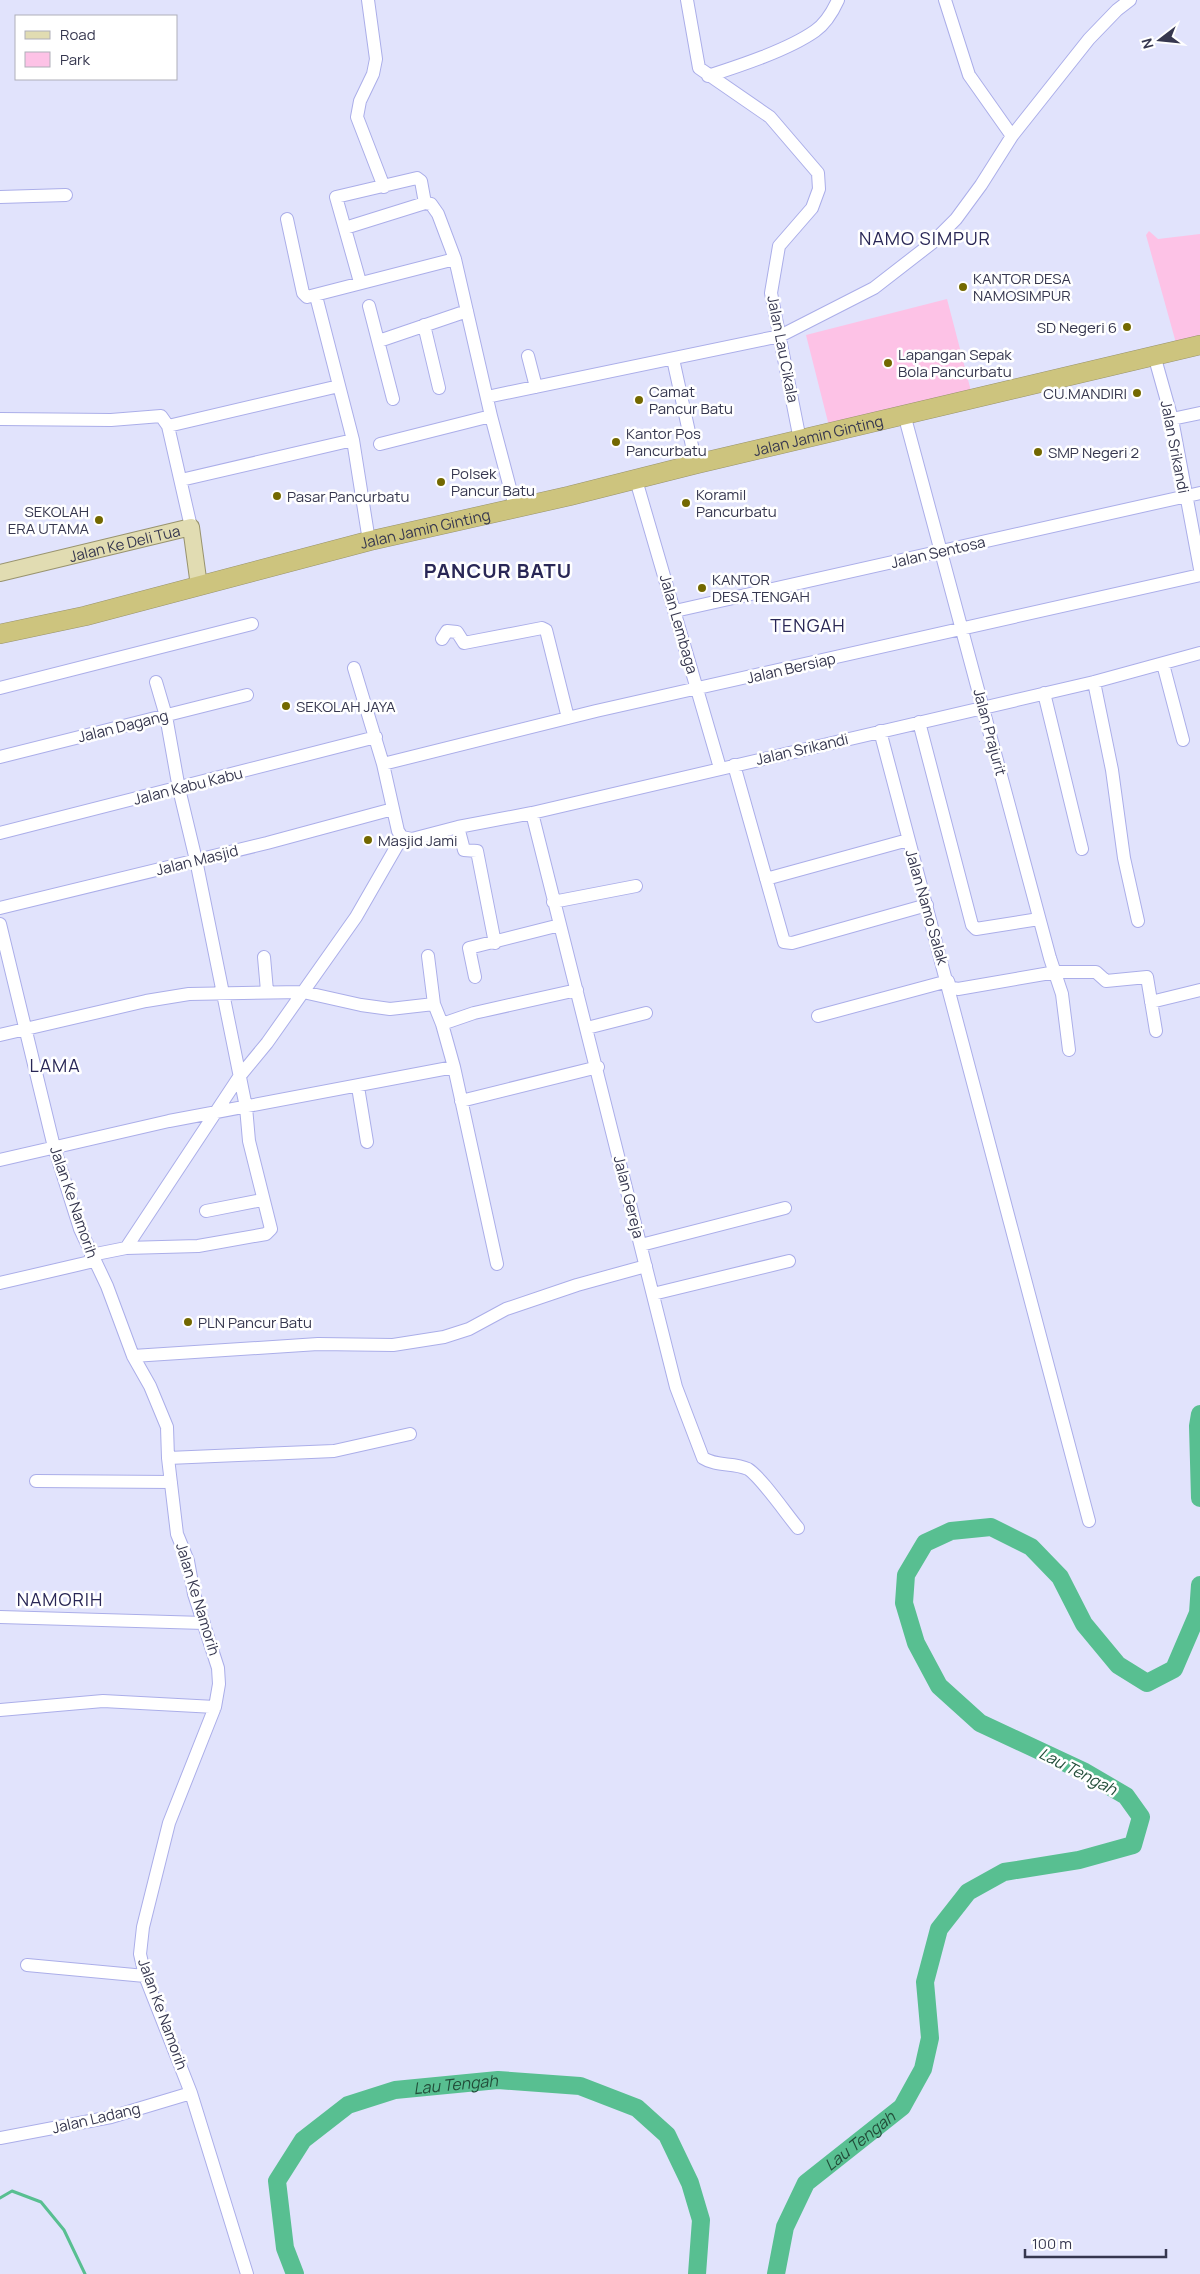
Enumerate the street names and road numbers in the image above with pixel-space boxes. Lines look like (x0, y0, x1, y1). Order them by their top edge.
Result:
street label: Jalan Lau Cikala (762, 294, 804, 404)
street label: Jalan Srikandi (1156, 399, 1194, 495)
street label: Jalan Jamin Ginting (751, 410, 885, 461)
street label: Jalan Jamin Ginting (358, 504, 492, 553)
street label: Jalan Ke Deli Tua (67, 520, 182, 567)
street label: Jalan Sentosa (889, 531, 987, 573)
street label: Jalan Lembaga (655, 572, 703, 676)
street label: Jalan Bersiap (744, 648, 838, 688)
street label: Jalan Prajurit (968, 686, 1012, 778)
street label: Jalan Dagang (76, 705, 170, 747)
street label: Jalan Srikandi (754, 728, 850, 770)
street label: Jalan Kabu Kabu (131, 762, 245, 810)
street label: Jalan Masjid (154, 840, 240, 880)
street label: Jalan Namo Salak (901, 847, 954, 968)
street label: Jalan Ke Namorih (45, 1143, 103, 1261)
street label: Jalan Gereja (609, 1153, 649, 1241)
street label: Jalan Ke Namorih (171, 1540, 225, 1658)
street label: Jalan Ke Namorih (133, 1955, 193, 2073)
street label: Jalan Ladang (50, 2098, 142, 2138)

